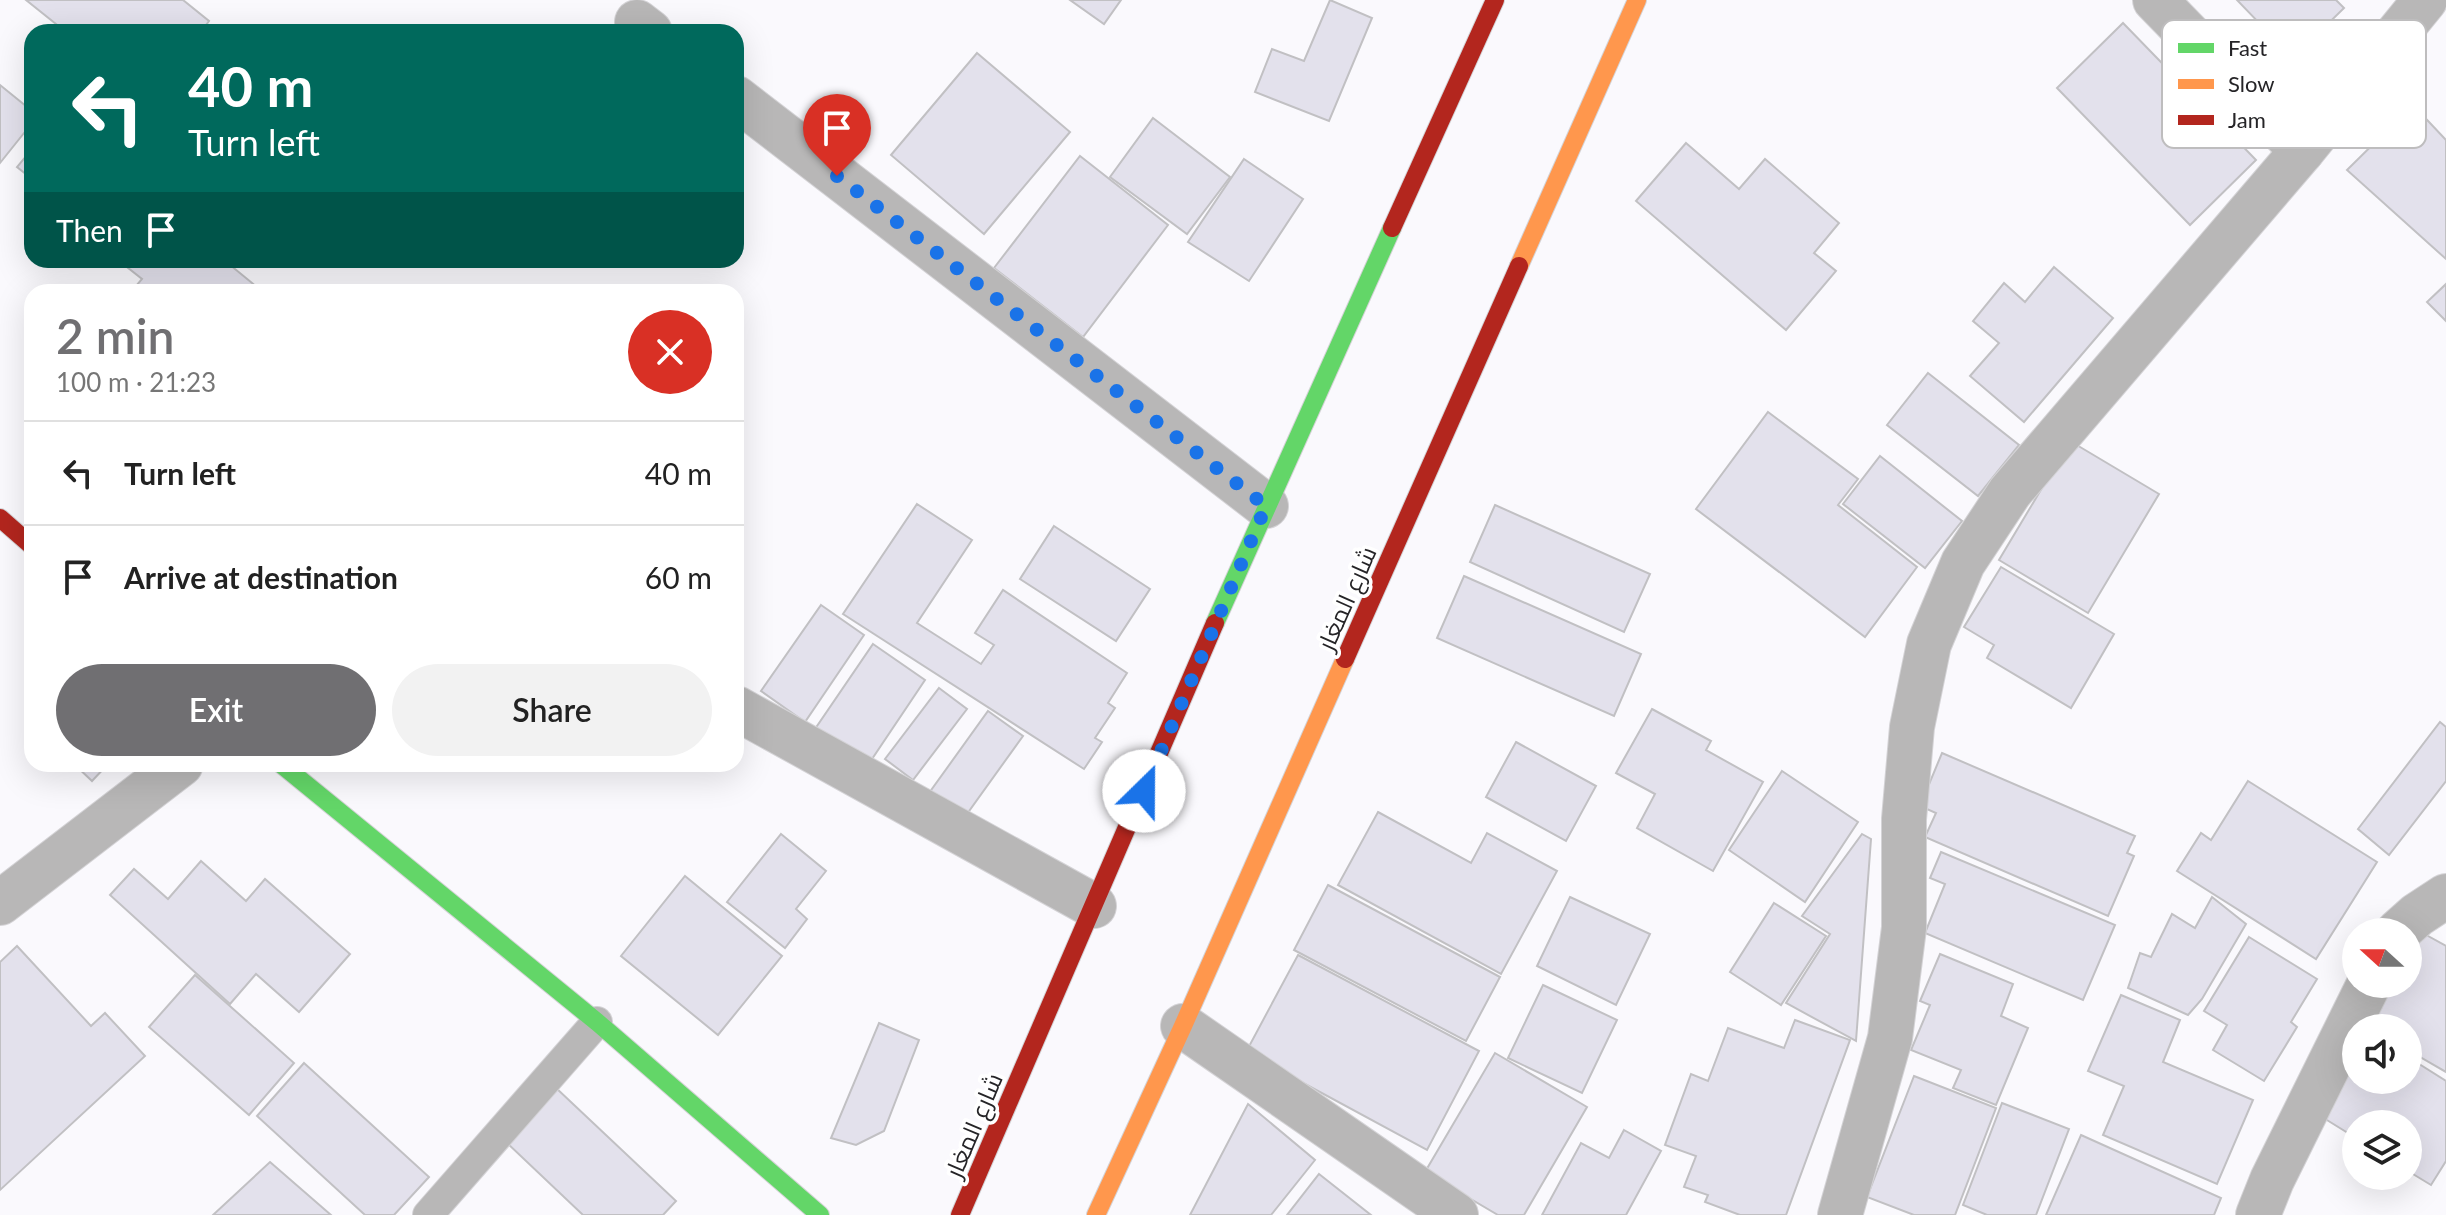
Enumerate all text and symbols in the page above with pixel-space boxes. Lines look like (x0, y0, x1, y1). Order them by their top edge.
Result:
legend (2162, 20, 2426, 148)
text: Fast (2228, 34, 2267, 61)
text: 40 m (188, 52, 313, 119)
icon: left (56, 56, 160, 160)
text: Slow (2228, 70, 2275, 97)
pin (803, 94, 871, 176)
icon: arrive (815, 106, 859, 150)
text: Jam (2228, 106, 2266, 133)
text: Turn left (188, 120, 320, 164)
icon: arrive (139, 208, 183, 252)
text: Then (56, 212, 123, 248)
text: 2 min (56, 307, 174, 364)
button: close (628, 310, 712, 394)
text: 100 m · 21:23 (56, 366, 216, 398)
icon: left (56, 451, 100, 495)
text: Turn left (124, 455, 236, 491)
text: 40 m (645, 455, 712, 491)
street label: شارع المغار (1309, 542, 1384, 657)
icon: arrive (56, 555, 100, 599)
text: Arrive at destination (124, 559, 398, 595)
text: 60 m (645, 559, 712, 595)
button: Exit (56, 664, 376, 756)
button: Share (392, 664, 712, 756)
position arrow (1102, 749, 1186, 833)
north arrow (2342, 918, 2422, 998)
map controls (2342, 918, 2422, 1190)
button: sound (2342, 1014, 2422, 1094)
street label: شارع المغار (937, 1068, 1011, 1185)
button: layers (2342, 1110, 2422, 1190)

